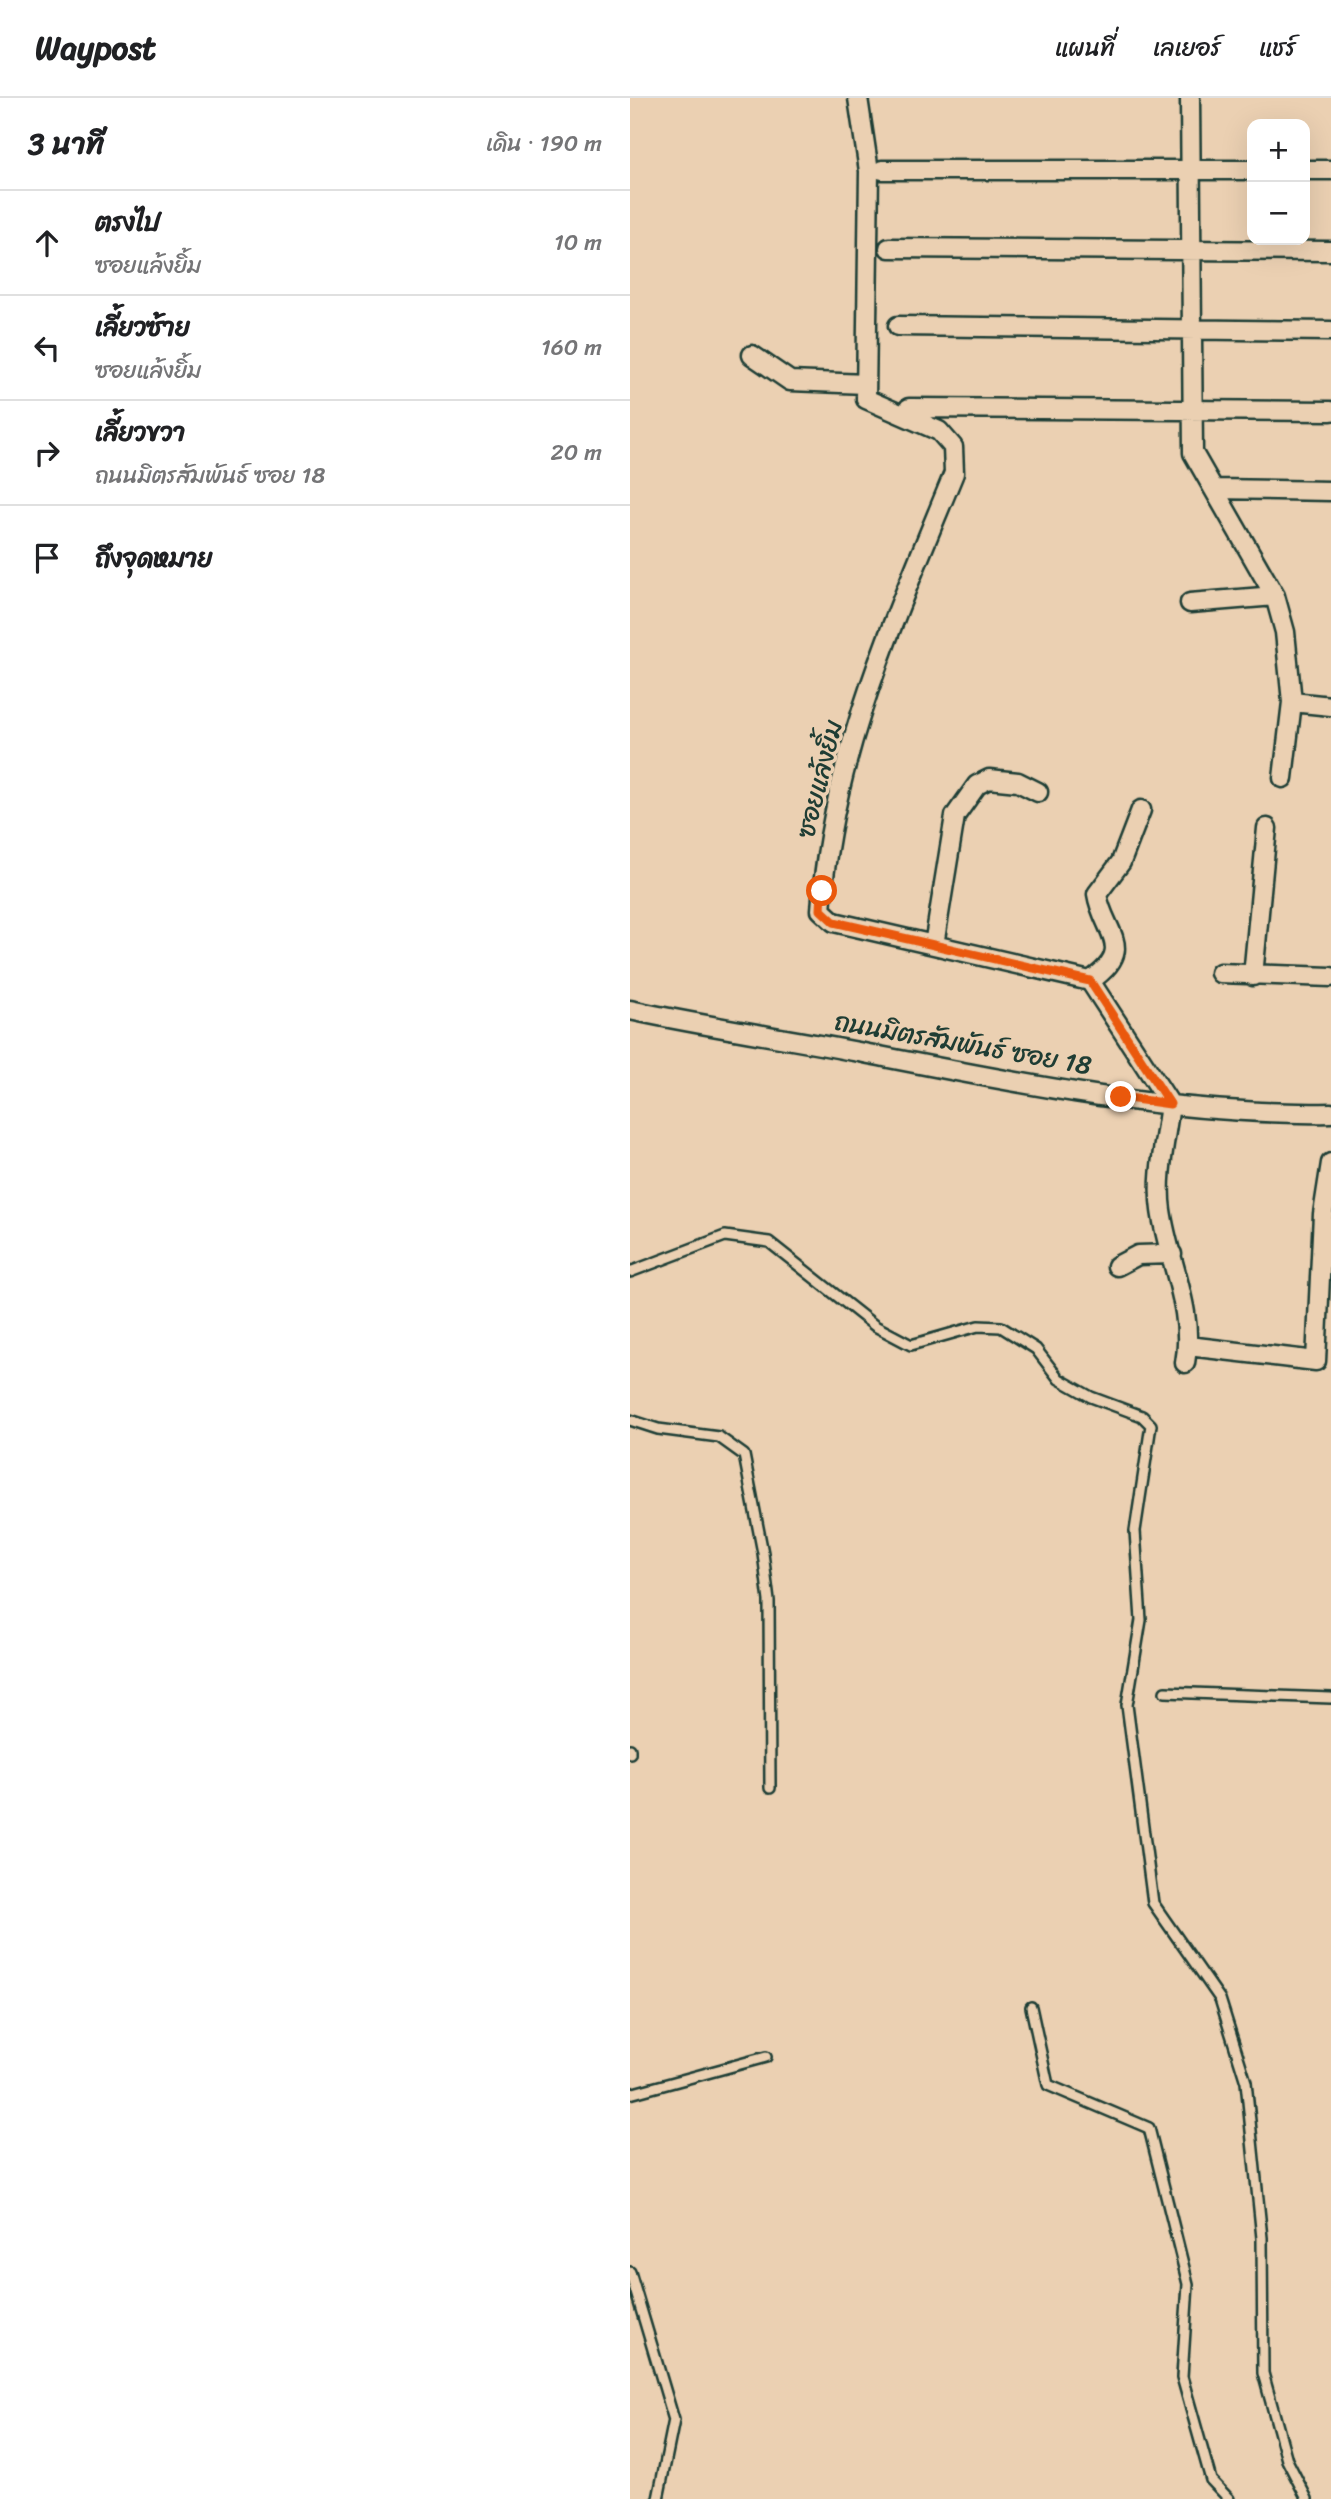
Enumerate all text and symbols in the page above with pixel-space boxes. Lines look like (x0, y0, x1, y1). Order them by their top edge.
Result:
text: Waypost (35, 19, 156, 77)
text: แผนที่ (1055, 27, 1115, 69)
text: เลเยอร์ (1153, 27, 1221, 69)
text: แชร์ (1259, 27, 1296, 69)
text: 3 นาที (28, 117, 104, 171)
map controls (1247, 119, 1310, 245)
button: + (1247, 119, 1310, 182)
text: เดิน · 190 m (486, 123, 602, 164)
button: − (1247, 182, 1310, 245)
text: ตรงไป (95, 199, 160, 245)
text: 10 m (554, 222, 602, 263)
icon: ahead (28, 224, 66, 262)
text: ซอยแล้งยิ้ม (95, 245, 201, 286)
text: เลี้ยวซ้าย (95, 304, 190, 350)
text: 160 m (541, 327, 602, 368)
icon: left (28, 329, 66, 367)
text: ซอยแล้งยิ้ม (95, 350, 201, 391)
text: เลี้ยวขวา (95, 409, 185, 455)
text: 20 m (551, 432, 602, 473)
icon: right (28, 434, 66, 472)
text: ถนนมิตรสัมพันธ์ ซอย 18 (95, 455, 325, 496)
text: ถึงจุดหมาย (95, 535, 212, 581)
icon: arrive (28, 539, 66, 577)
street label: ซอยแล้งยิ้ม (782, 715, 856, 843)
route start (806, 875, 837, 906)
street label: ถนนมิตรสัมพันธ์ ซอย 18 (831, 998, 1095, 1088)
route end (1105, 1081, 1136, 1112)

